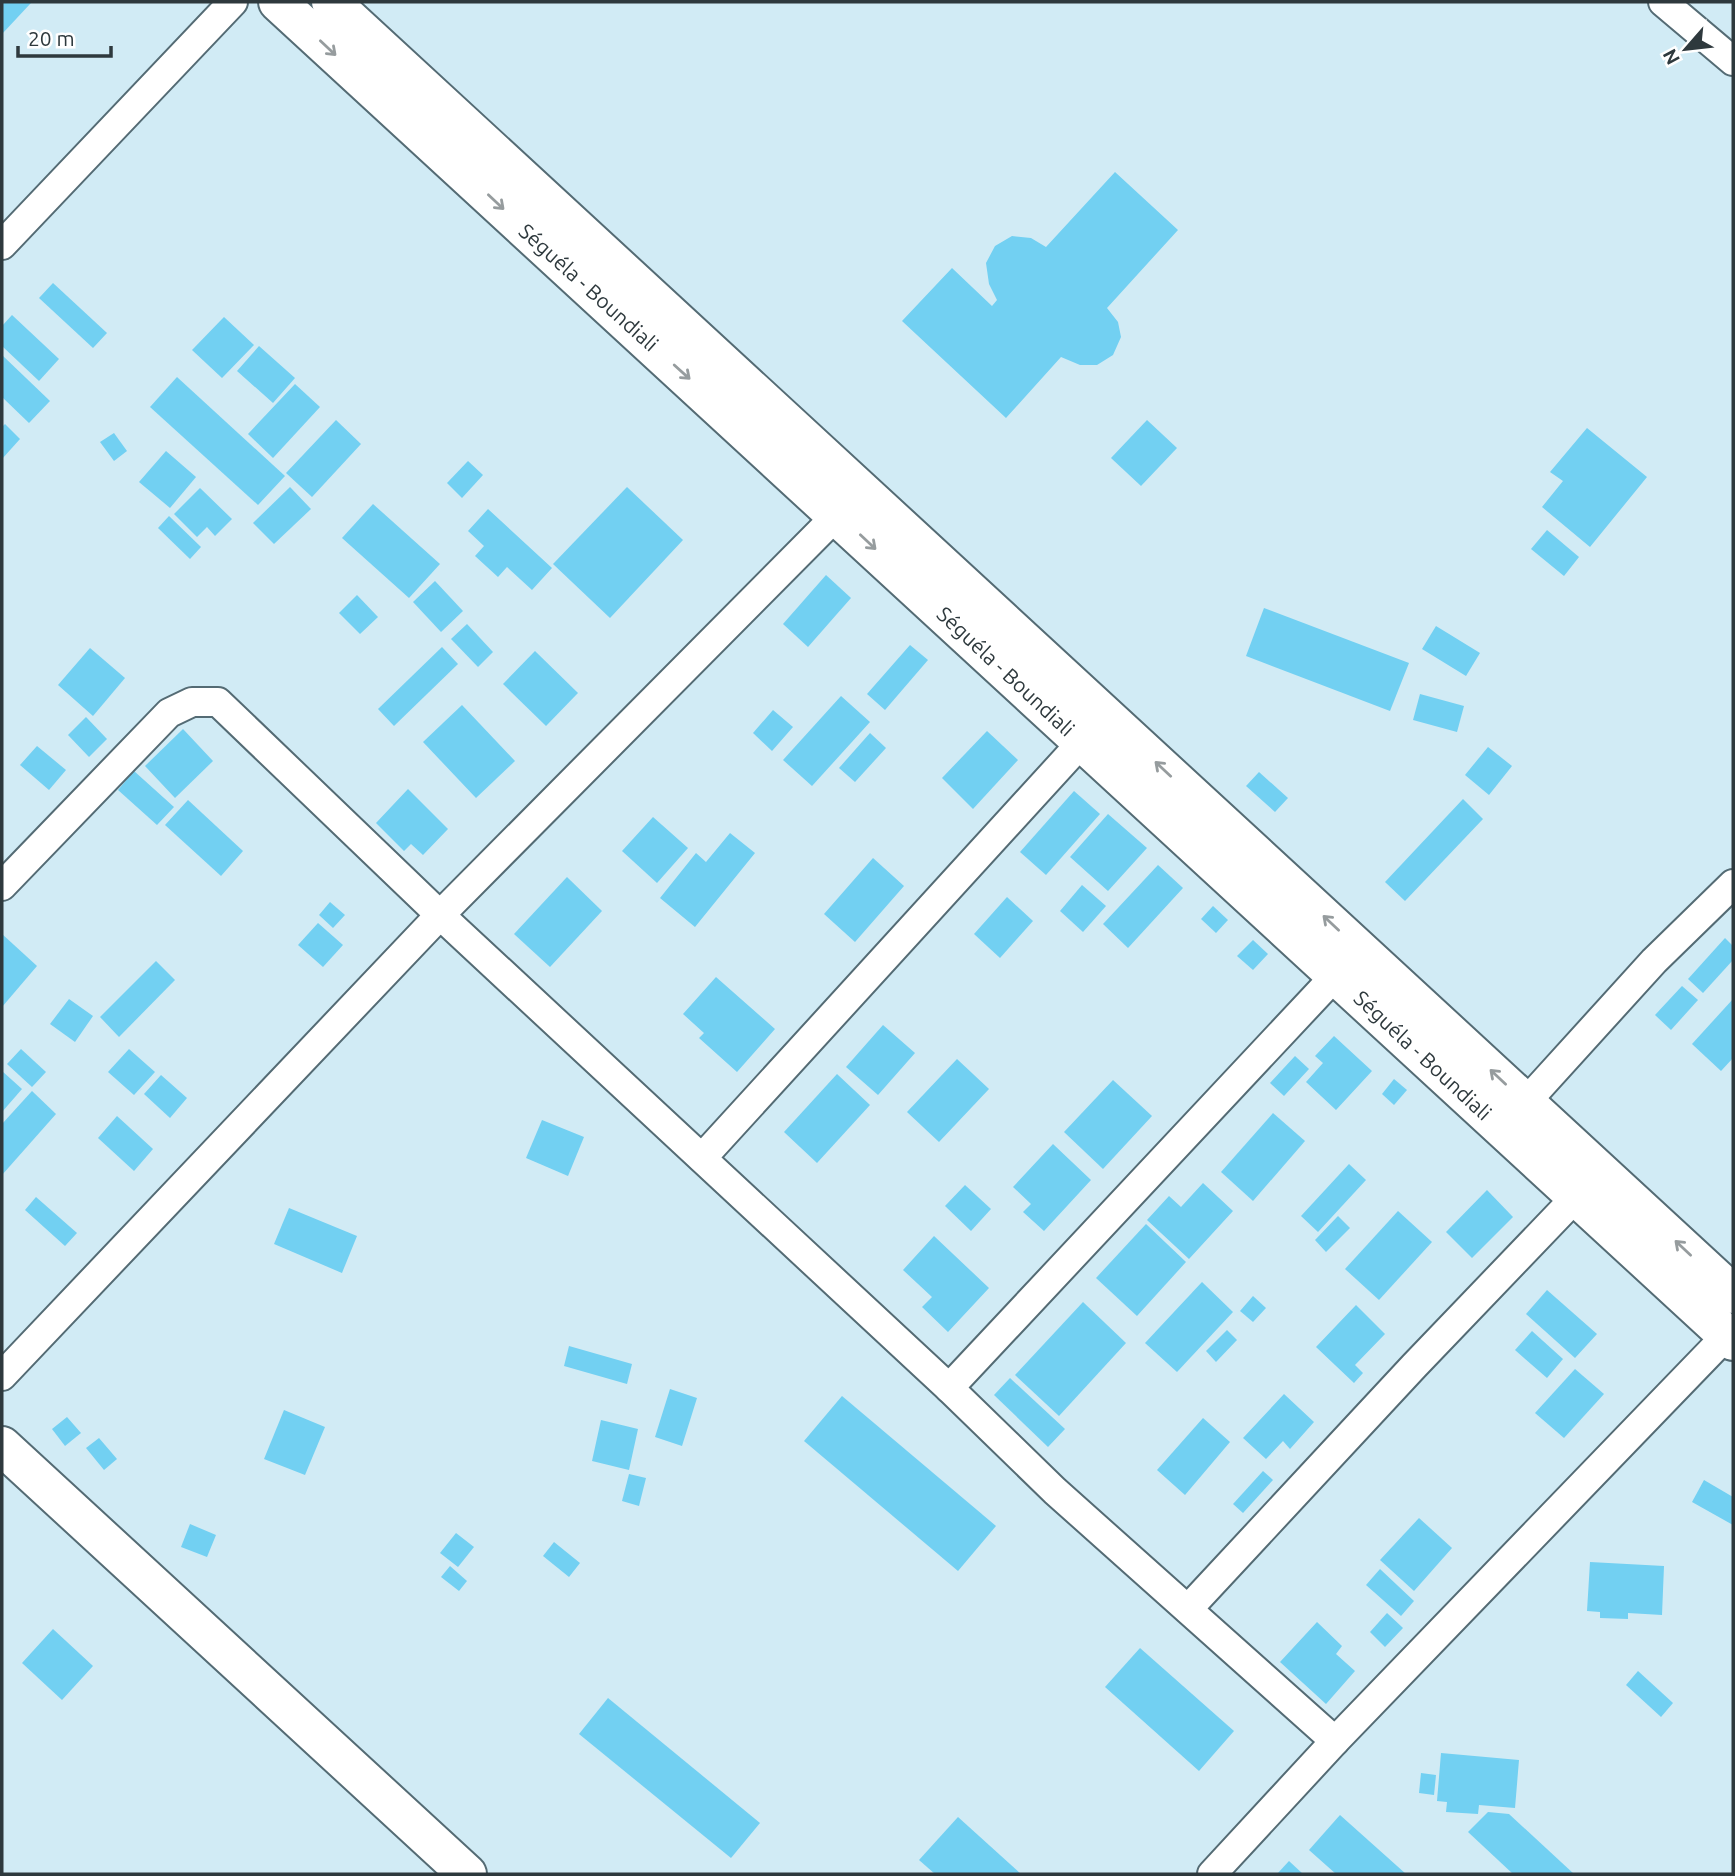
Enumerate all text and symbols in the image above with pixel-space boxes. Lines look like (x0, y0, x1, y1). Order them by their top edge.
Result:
scale bar (18, 14, 110, 58)
north arrow (1651, 14, 1721, 84)
text: 20 m (28, 26, 75, 50)
one-way arrow (319, 40, 337, 56)
text: N (1658, 46, 1684, 68)
one-way arrow (487, 194, 505, 210)
street label: Séguéla - Boundiali (515, 218, 663, 356)
one-way arrow (673, 364, 691, 380)
one-way arrow (859, 534, 876, 551)
street label: Séguéla - Boundiali (932, 601, 1080, 741)
one-way arrow (1155, 760, 1172, 777)
one-way arrow (1323, 914, 1340, 931)
street label: Séguéla - Boundiali (1349, 985, 1497, 1125)
one-way arrow (1490, 1068, 1507, 1085)
one-way arrow (1675, 1239, 1692, 1256)

